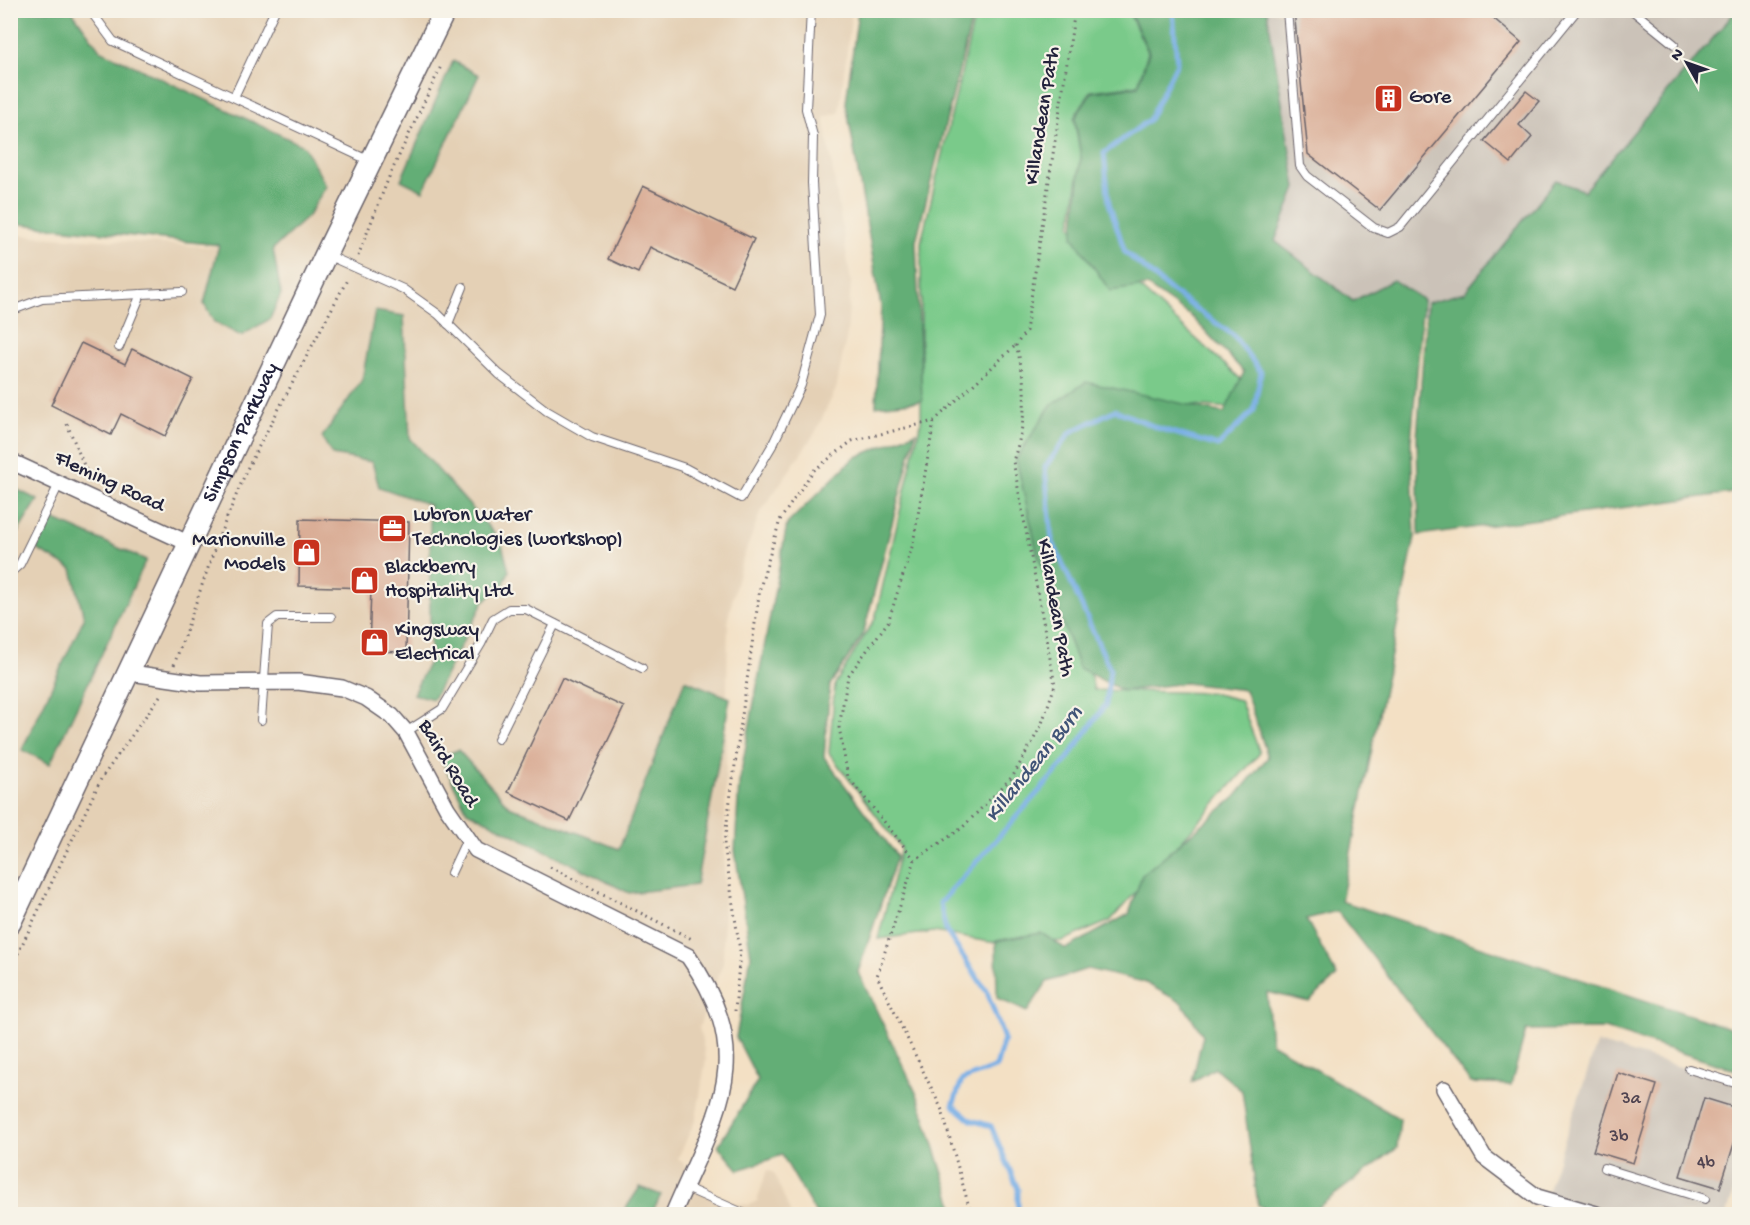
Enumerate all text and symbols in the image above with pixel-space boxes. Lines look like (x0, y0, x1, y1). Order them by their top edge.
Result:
north arrow (1657, 33, 1717, 93)
street label: Killandean Path (1021, 45, 1067, 187)
text: N (1668, 45, 1689, 66)
building icon: Gore (1372, 82, 1404, 114)
place label: Gore (1409, 86, 1453, 111)
street label: Simpson Parkway (198, 359, 285, 507)
street label: Fleming Road (49, 446, 169, 520)
place label: Lubron Water Technologies (workshop) (412, 504, 623, 553)
office icon: Lubron Water Technologies (workshop) (376, 512, 408, 544)
place label: Marionville Models (192, 529, 286, 578)
shop icon: Marionville Models (290, 537, 322, 569)
street label: Killandean Path (1030, 537, 1078, 679)
place label: Blackberry Hospitality Ltd (384, 556, 514, 605)
shop icon: Blackberry Hospitality Ltd (348, 564, 380, 596)
place label: Kingsway Electrical (395, 619, 479, 668)
shop icon: Kingsway Electrical (358, 627, 390, 659)
water label: Killandean Burn (980, 702, 1090, 828)
street label: Baird Road (411, 715, 484, 814)
house number: 3a (1620, 1089, 1642, 1110)
house number: 3b (1609, 1127, 1629, 1148)
house number: 4b (1697, 1153, 1716, 1174)

